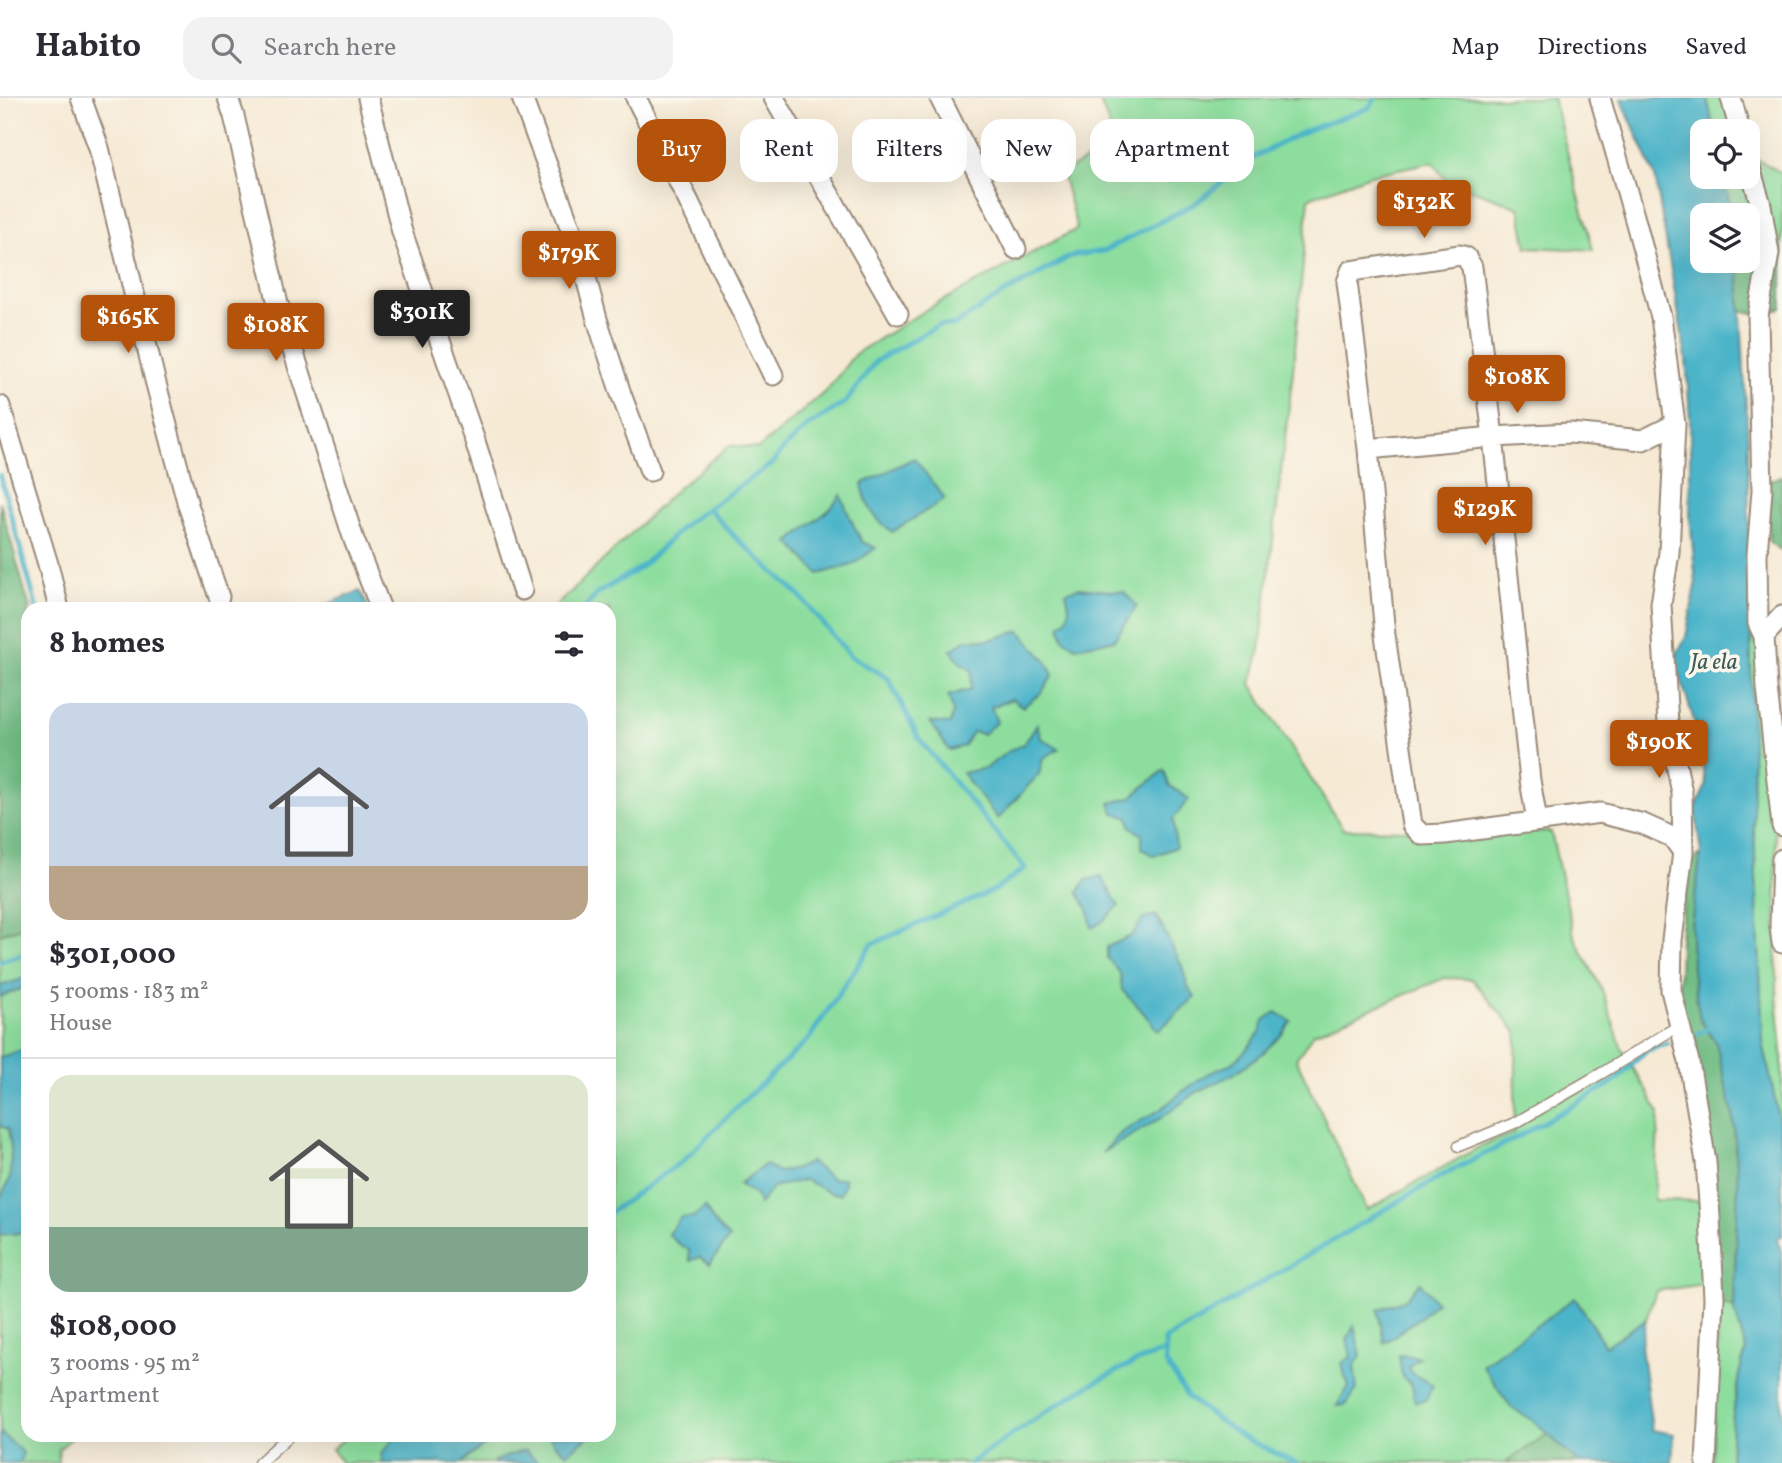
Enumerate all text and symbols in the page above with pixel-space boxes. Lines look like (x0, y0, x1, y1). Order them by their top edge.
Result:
search box (183, 17, 673, 80)
text: Habito (35, 25, 141, 71)
icon: search (207, 29, 245, 67)
text: Search here (263, 30, 396, 66)
text: Map (1451, 31, 1499, 65)
text: Directions (1537, 31, 1647, 65)
text: Saved (1685, 31, 1747, 65)
chip: Buy (637, 119, 726, 182)
chip: Rent (740, 119, 838, 182)
chip: Filters (852, 119, 967, 182)
chip: New (981, 119, 1076, 182)
chip: Apartment (1090, 119, 1254, 182)
map controls (1690, 119, 1760, 273)
button: locate (1690, 119, 1760, 189)
pin: $132K (1375, 180, 1473, 240)
text: $132K (1393, 187, 1455, 219)
button: layers (1690, 203, 1760, 273)
pin: $179K (520, 232, 618, 291)
text: $179K (538, 238, 600, 270)
pin: $301K (373, 290, 471, 350)
pin: $165K (79, 296, 177, 355)
text: $301K (390, 297, 454, 329)
text: $165K (97, 302, 159, 334)
pin: $108K (227, 303, 325, 363)
text: $108K (243, 310, 309, 342)
pin: $108K (1468, 356, 1566, 415)
text: $108K (1484, 362, 1550, 394)
pin: $129K (1436, 488, 1534, 547)
text: $129K (1453, 494, 1517, 526)
text: 8 homes (49, 623, 165, 665)
icon: filters (550, 625, 588, 663)
water label: Ja ela (1688, 647, 1738, 679)
pin: $190K (1610, 720, 1708, 780)
text: $190K (1626, 727, 1692, 759)
icon: home (256, 749, 382, 875)
text: $301,000 (49, 934, 176, 976)
text: 5 rooms · 183 m² (49, 976, 209, 1008)
text: House (49, 1008, 112, 1040)
icon: home (256, 1121, 382, 1247)
text: $108,000 (49, 1306, 177, 1348)
text: 3 rooms · 95 m² (49, 1348, 200, 1380)
text: Apartment (49, 1380, 160, 1412)

